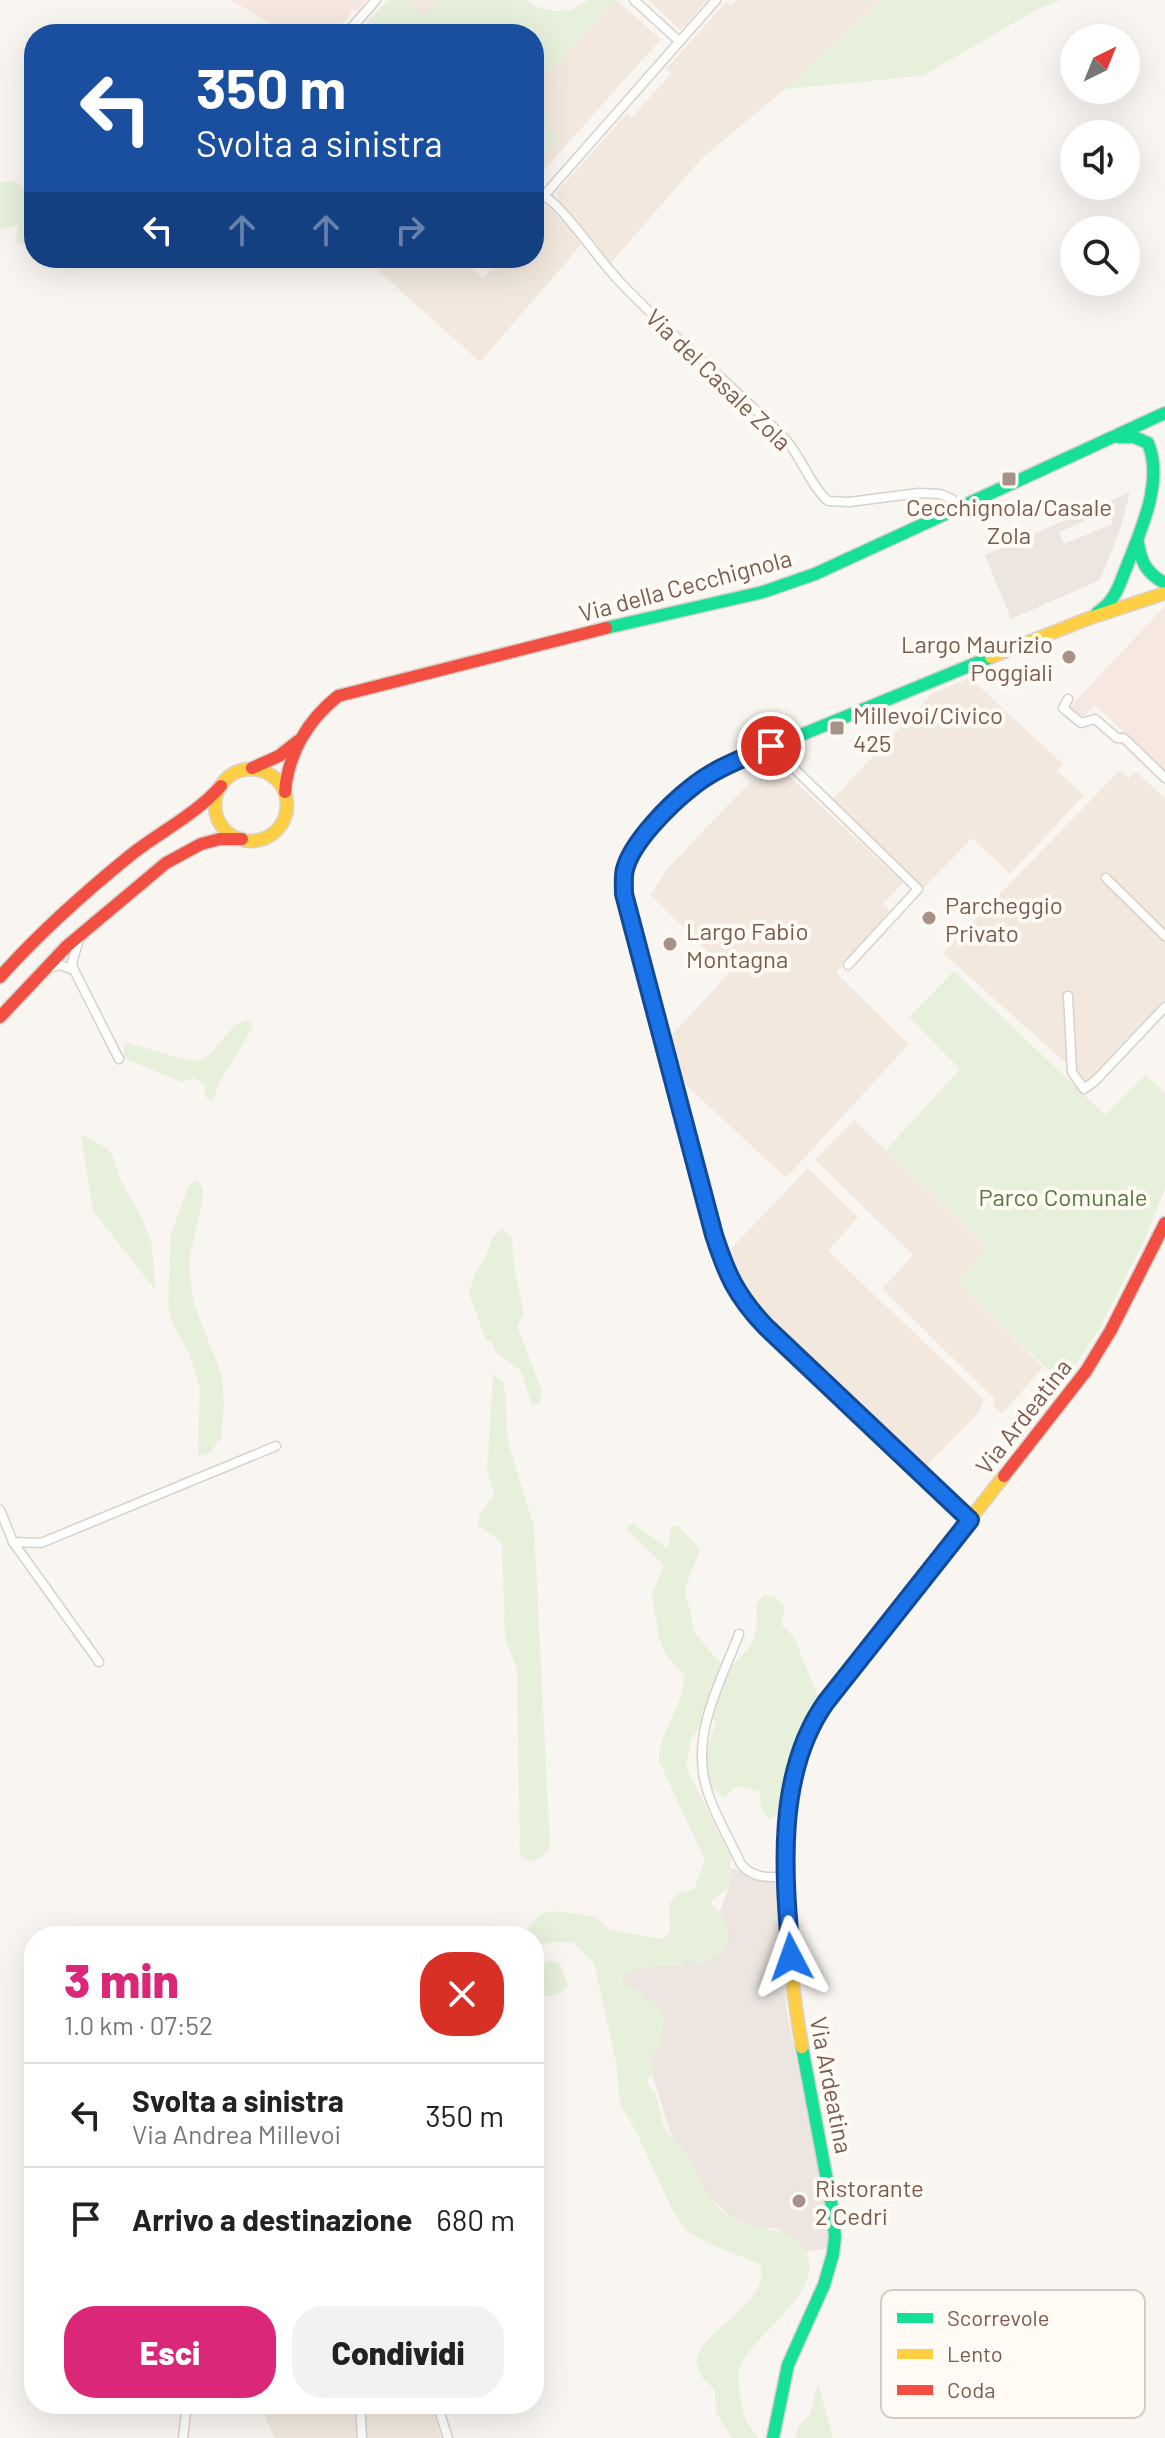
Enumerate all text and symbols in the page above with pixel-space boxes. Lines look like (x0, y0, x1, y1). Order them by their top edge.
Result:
north arrow (1060, 24, 1140, 104)
map controls (1060, 24, 1140, 296)
text: 350 m (196, 53, 346, 120)
icon: left (64, 56, 168, 160)
button: sound (1060, 120, 1140, 200)
text: Svolta a sinistra (196, 121, 443, 164)
icon: left (136, 208, 180, 252)
icon: ahead (220, 208, 264, 252)
icon: ahead (304, 208, 348, 252)
icon: right (388, 208, 432, 252)
button: search (1060, 216, 1140, 296)
street label: Via del Casale Zola (640, 302, 798, 456)
marker: Cecchignola/Casale Zola (1000, 470, 1018, 488)
place label: Cecchignola/Casale Zola (906, 492, 1112, 549)
street label: Via della Cecchignola (575, 543, 795, 627)
place label: Largo Maurizio Poggiali (901, 629, 1053, 686)
marker: Largo Maurizio Poggiali (1060, 648, 1078, 666)
place label: Millevoi/Civico 425 (853, 700, 1003, 757)
pin (737, 712, 805, 780)
marker: Millevoi/Civico 425 (828, 719, 846, 737)
icon: arrive (749, 724, 793, 768)
place label: Parcheggio Privato (945, 890, 1063, 947)
marker: Parcheggio Privato (920, 909, 938, 927)
place label: Largo Fabio Montagna (686, 916, 809, 973)
marker: Largo Fabio Montagna (661, 935, 679, 953)
park label: Parco Comunale (978, 1182, 1148, 1211)
street label: Via Ardeatina (969, 1352, 1077, 1480)
position arrow (749, 1915, 833, 1999)
text: 3 min (64, 1950, 179, 2008)
button: close (420, 1952, 504, 2036)
text: 1.0 km · 07:52 (64, 2009, 213, 2040)
street label: Via Ardeatina (805, 2014, 859, 2156)
text: Svolta a sinistra (132, 2082, 344, 2118)
icon: left (64, 2093, 108, 2137)
text: 350 m (425, 2097, 504, 2133)
text: Via Andrea Millevoi (132, 2118, 341, 2149)
place label: Ristorante 2 Cedri (815, 2173, 924, 2230)
marker: Ristorante 2 Cedri (790, 2192, 808, 2210)
icon: arrive (64, 2197, 108, 2241)
text: Arrivo a destinazione (132, 2201, 412, 2237)
text: 680 m (436, 2201, 515, 2237)
legend (881, 2290, 1145, 2418)
text: Scorrevole (947, 2304, 1049, 2330)
button: Esci (64, 2306, 276, 2398)
button: Condividi (292, 2306, 504, 2398)
text: Lento (947, 2340, 1003, 2366)
text: Coda (947, 2376, 996, 2402)

